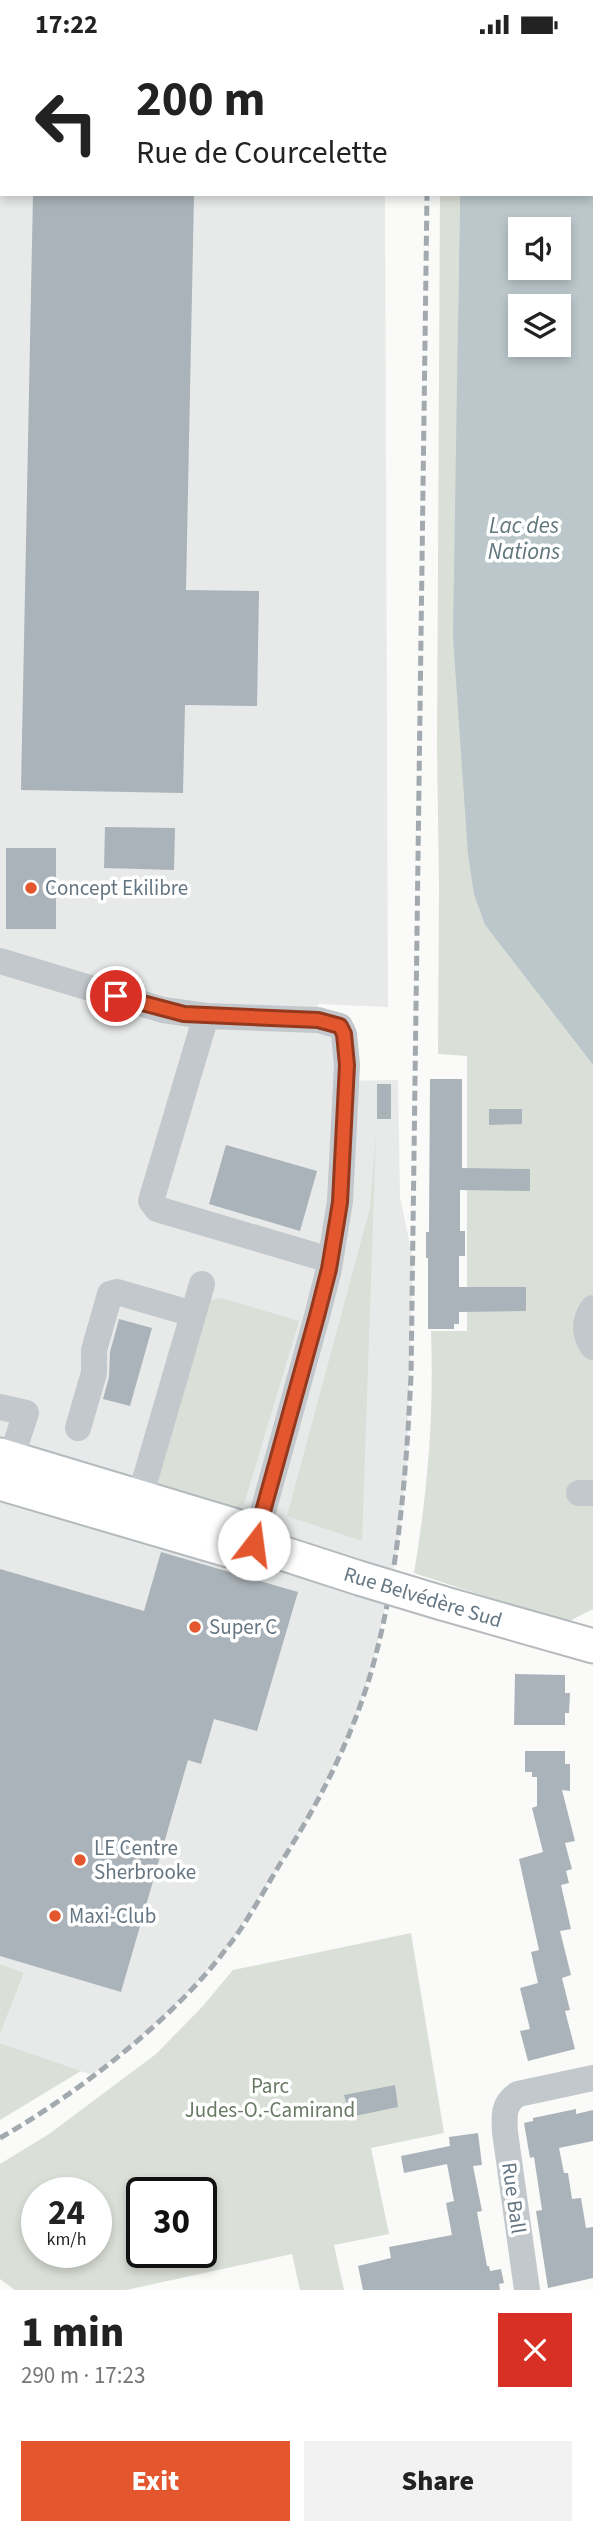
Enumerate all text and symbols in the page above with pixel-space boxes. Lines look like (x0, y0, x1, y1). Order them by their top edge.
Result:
text: 17:22 (35, 6, 98, 43)
text: 200 m (136, 65, 265, 135)
icon: left (21, 77, 112, 168)
text: Rue de Courcelette (136, 130, 388, 176)
map controls (508, 217, 571, 357)
button: sound (508, 217, 571, 280)
button: layers (508, 294, 571, 357)
water label: Lac des Nations (488, 509, 560, 568)
place label: Concept Ekilibre (45, 873, 188, 903)
marker: Concept Ekilibre (23, 880, 39, 896)
pin (86, 966, 146, 1026)
icon: arrive (97, 977, 135, 1015)
position arrow (217, 1507, 291, 1581)
street label: Rue Belvédère Sud (340, 1559, 506, 1635)
place label: Super C (209, 1612, 277, 1642)
marker: Super C (187, 1619, 203, 1635)
place label: LE Centre Sherbrooke (94, 1833, 196, 1887)
marker: LE Centre Sherbrooke (72, 1852, 88, 1868)
place label: Maxi-Club (69, 1901, 156, 1931)
marker: Maxi-Club (47, 1908, 63, 1924)
park label: Parc Judes-O.-Camirand (185, 2071, 355, 2125)
street label: Rue Ball (494, 2160, 534, 2236)
speed limit sign: 30 (126, 2177, 217, 2268)
text: 24 (48, 2188, 85, 2238)
text: km/h (47, 2227, 86, 2252)
text: 1 min (21, 2303, 124, 2363)
button: close (498, 2313, 572, 2387)
text: 290 m · 17:23 (21, 2359, 145, 2392)
button: Exit (21, 2441, 290, 2521)
button: Share (304, 2441, 572, 2521)

